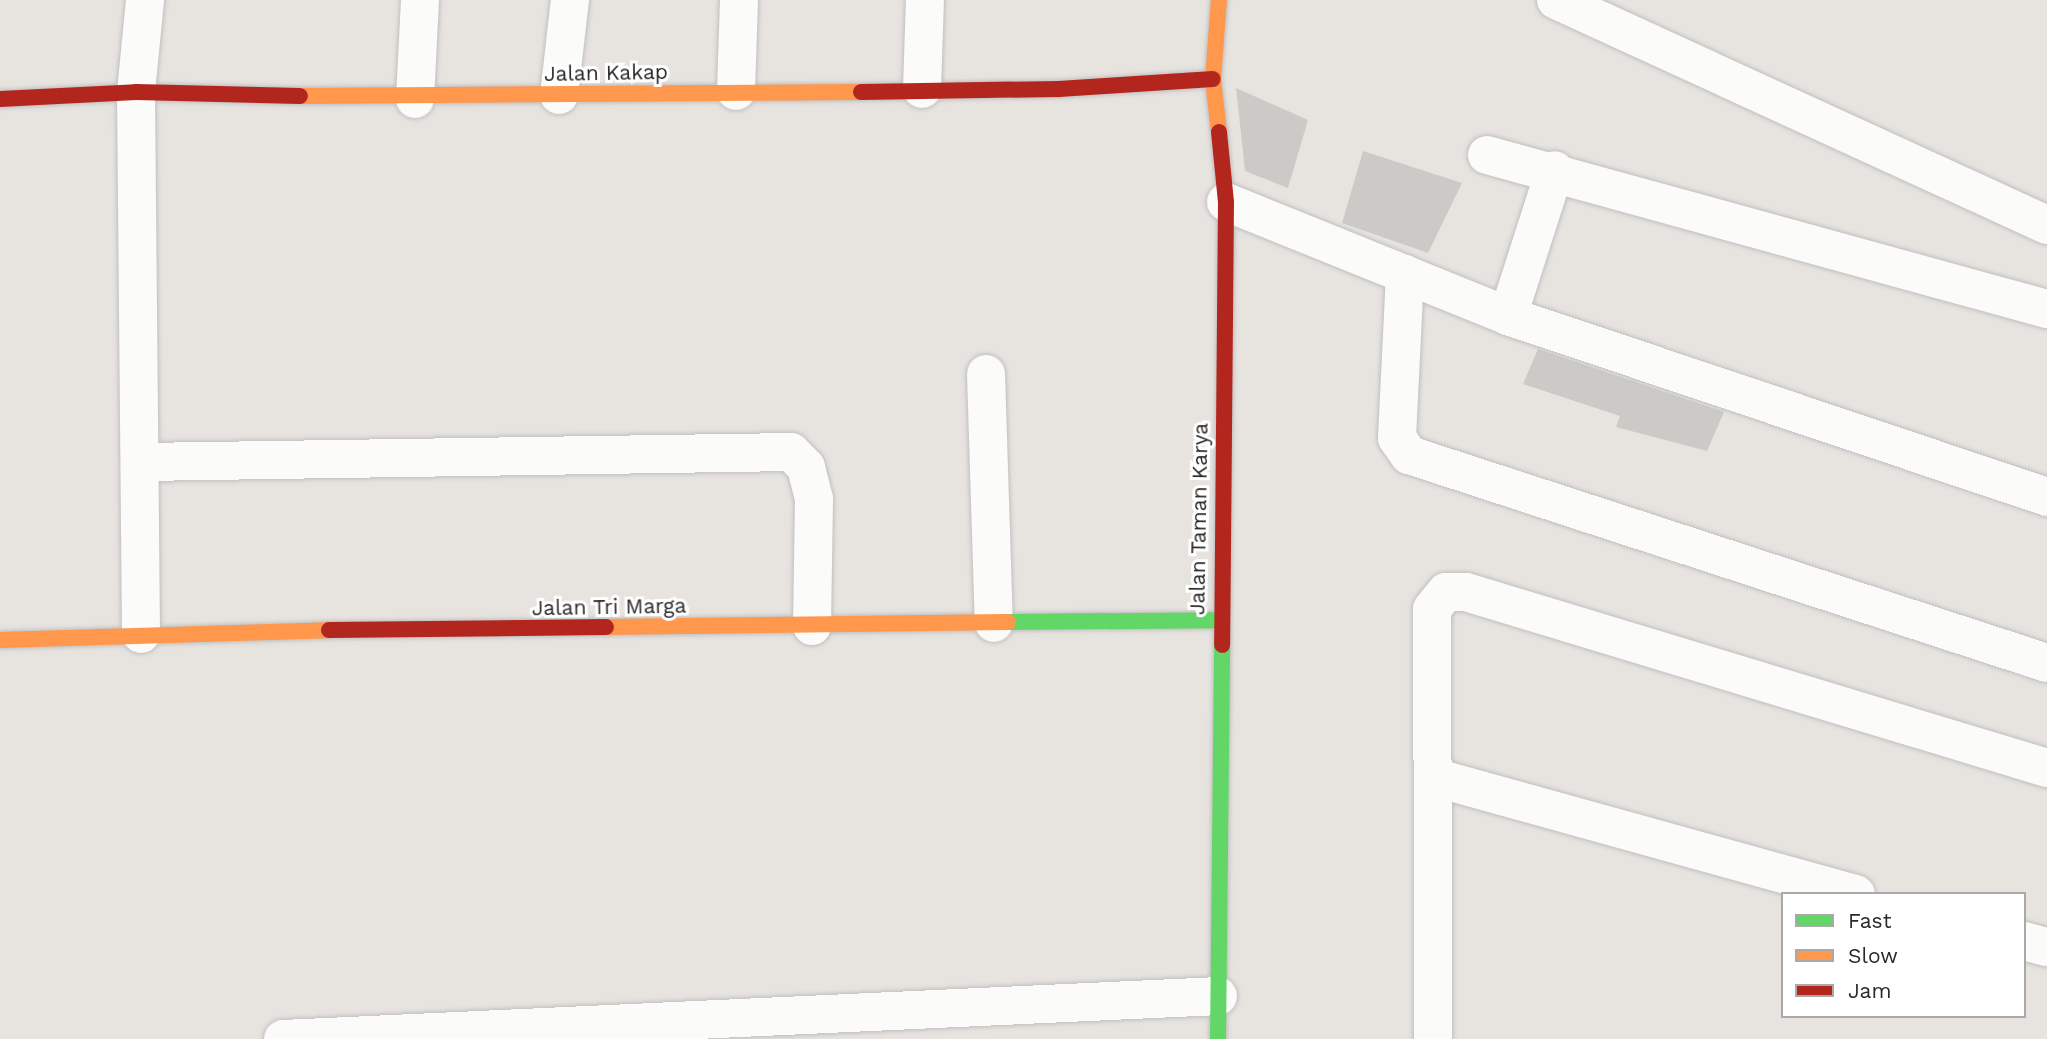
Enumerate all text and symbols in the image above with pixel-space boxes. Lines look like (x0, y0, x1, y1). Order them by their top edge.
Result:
street label: Jalan Kakap (544, 59, 668, 87)
street label: Jalan Taman Karya (1185, 422, 1213, 616)
street label: Jalan Tri Marga (531, 593, 687, 621)
legend (1781, 892, 2026, 1018)
text: Fast (1848, 908, 1892, 933)
text: Slow (1848, 943, 1898, 968)
text: Jam (1848, 978, 1891, 1003)

